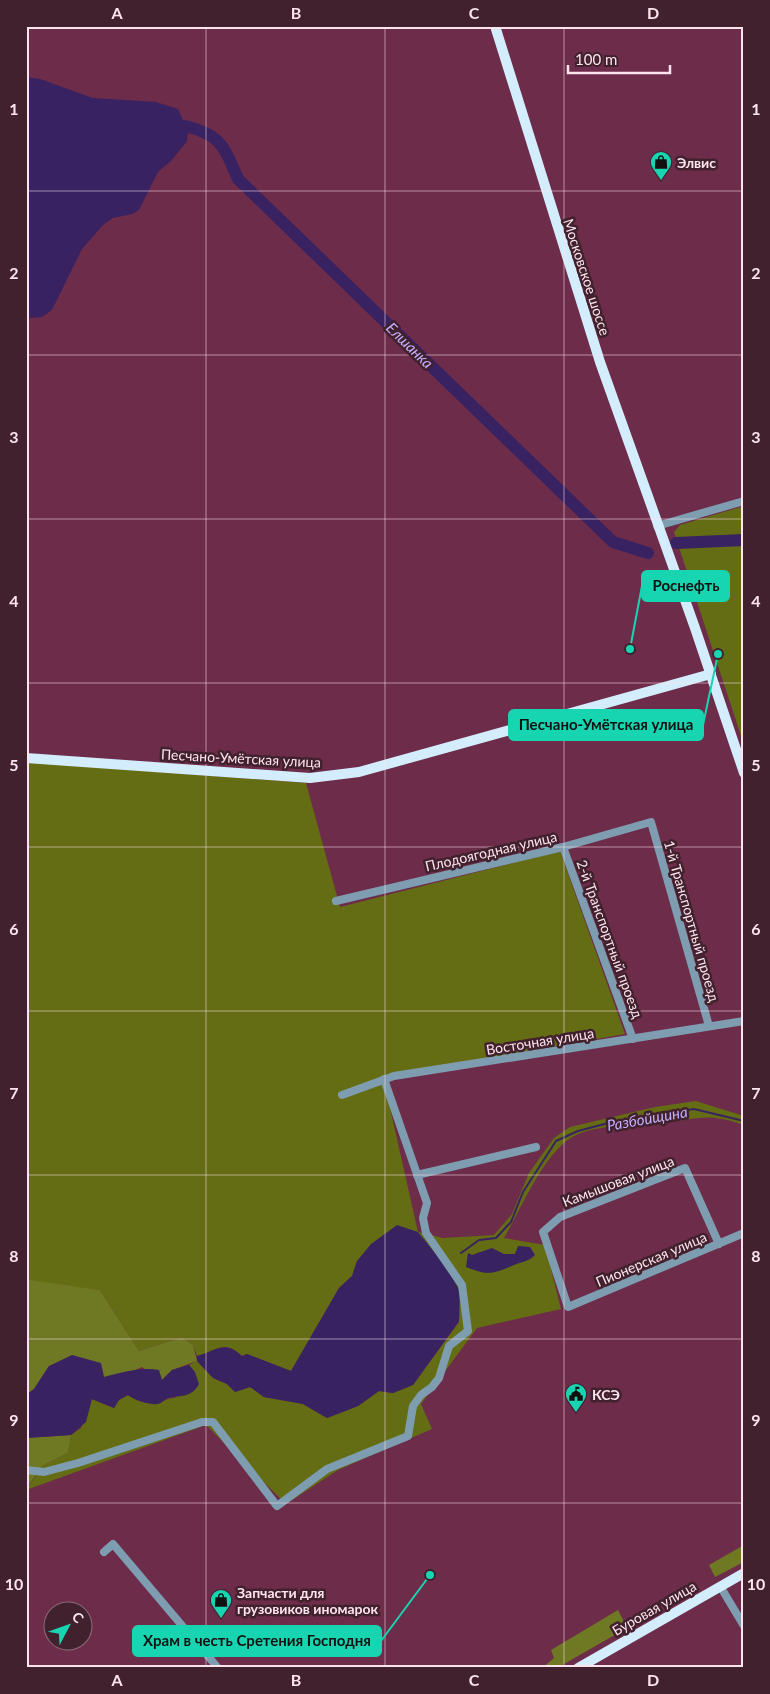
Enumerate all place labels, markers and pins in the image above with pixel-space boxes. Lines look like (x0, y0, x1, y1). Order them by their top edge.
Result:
shop icon: Элвис (649, 150, 673, 181)
place label: Элвис (677, 154, 716, 171)
callout: Роснефть (642, 571, 729, 601)
callout: Песчано-Умётская улица (509, 710, 703, 740)
public building icon: КСЭ (564, 1382, 588, 1413)
place label: КСЭ (592, 1386, 620, 1403)
place label: Запчасти для грузовиков иномарок (237, 1584, 379, 1617)
shop icon: Запчасти для грузовиков иномарок (209, 1588, 233, 1619)
callout: Храм в честь Сретения Господня (133, 1626, 381, 1656)

